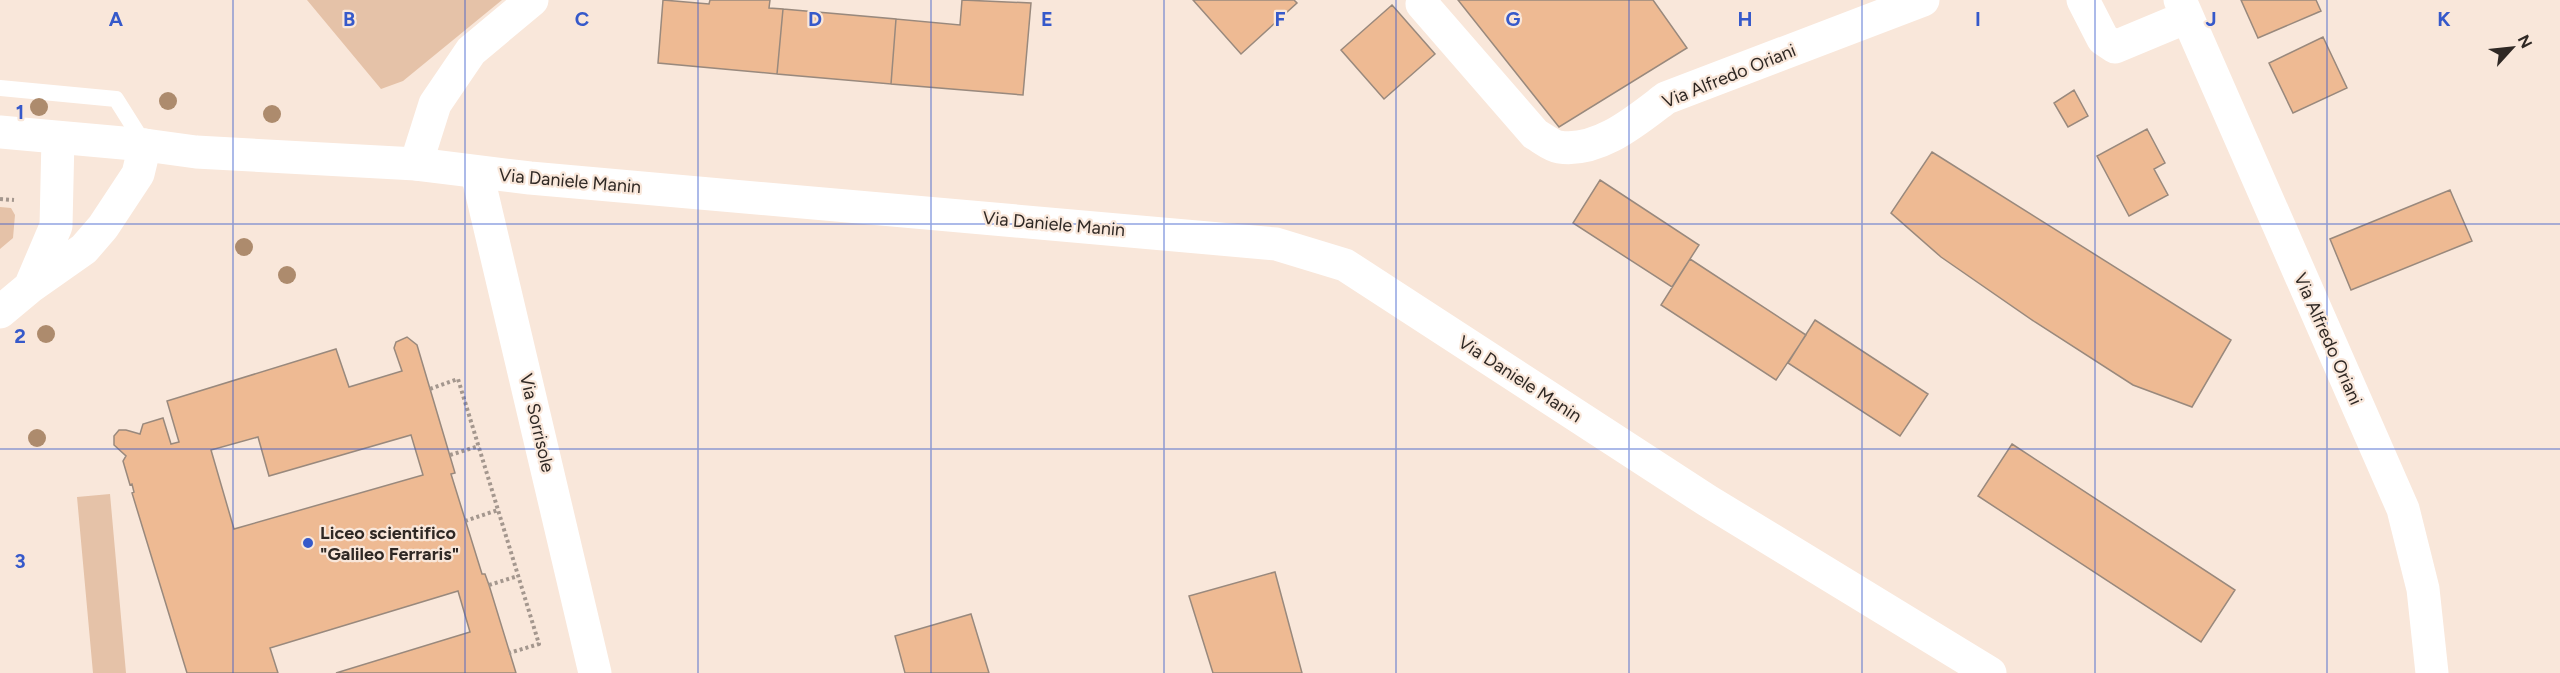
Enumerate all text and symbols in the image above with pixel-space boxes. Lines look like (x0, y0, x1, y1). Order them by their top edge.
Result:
text: A (109, 7, 124, 31)
text: B (343, 7, 355, 31)
text: C (575, 7, 589, 31)
text: D (808, 7, 822, 31)
text: E (1041, 7, 1053, 31)
text: F (1274, 7, 1286, 31)
text: G (1506, 7, 1521, 31)
text: H (1738, 7, 1753, 31)
text: I (1975, 7, 1981, 31)
text: J (2205, 7, 2217, 31)
text: K (2437, 7, 2451, 31)
north arrow (2482, 18, 2542, 78)
text: N (2514, 32, 2536, 51)
street label: Via Alfredo Oriani (1659, 39, 1799, 113)
text: 1 (16, 100, 24, 124)
street label: Via Daniele Manin (498, 164, 642, 198)
street label: Via Daniele Manin (982, 207, 1126, 241)
street label: Via Alfredo Oriani (2289, 270, 2367, 408)
text: 2 (14, 324, 26, 348)
street label: Via Daniele Manin (1454, 331, 1586, 427)
street label: Via Sorrisole (515, 371, 559, 475)
place label: Liceo scientifico "Galileo Ferraris" (320, 522, 459, 565)
marker: Liceo scientifico "Galileo Ferraris" (301, 536, 315, 550)
text: 3 (14, 549, 26, 573)

